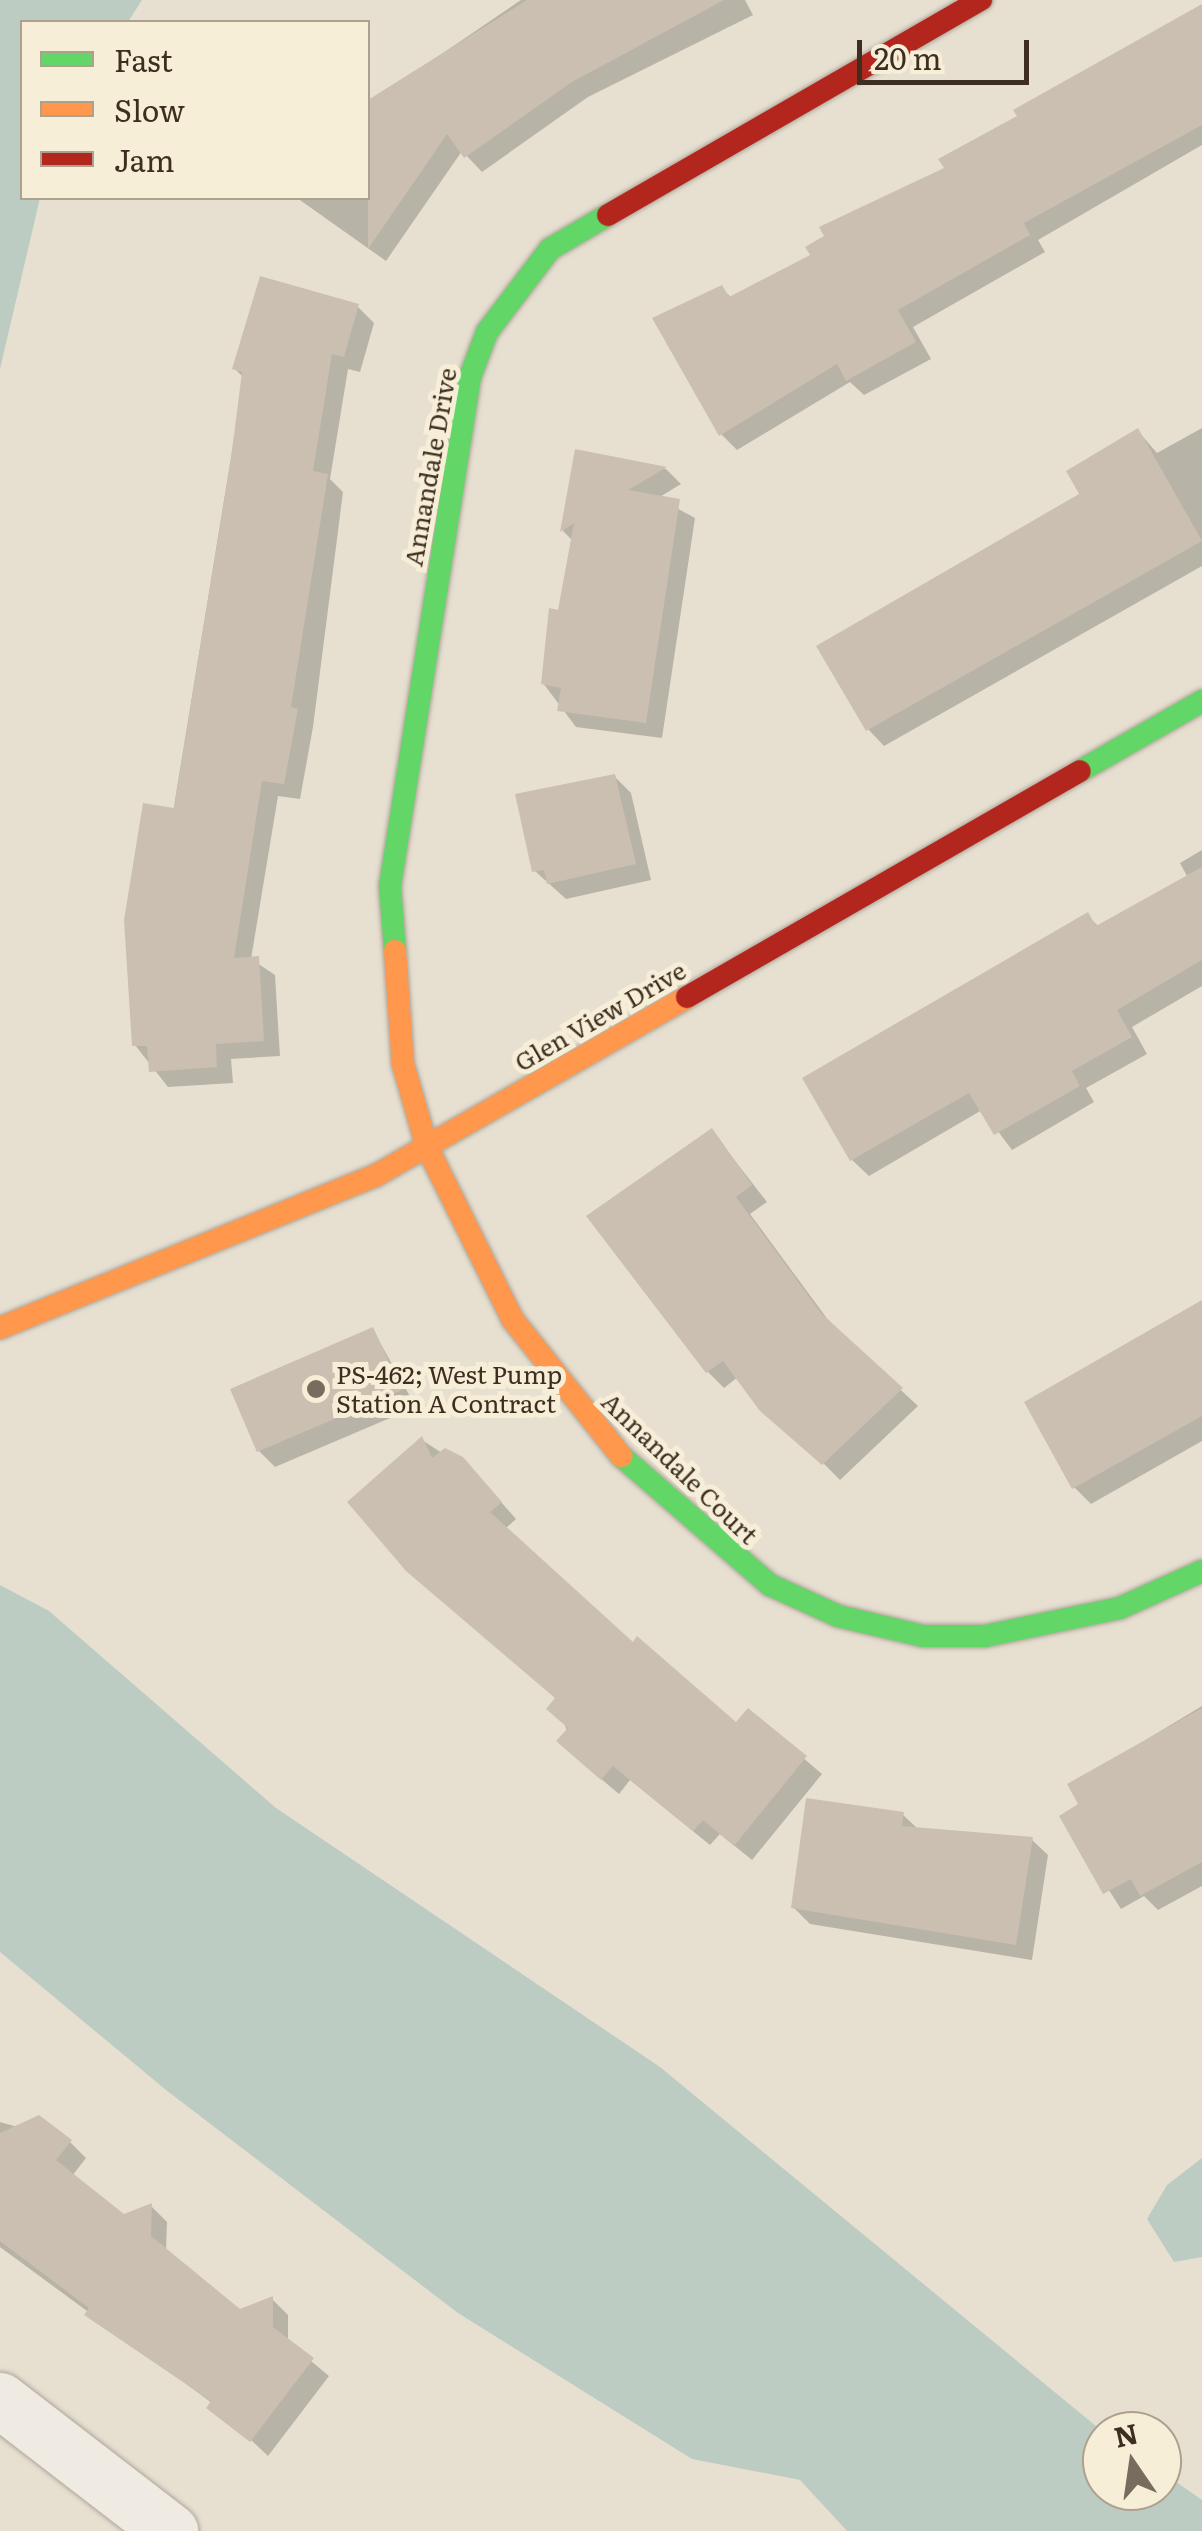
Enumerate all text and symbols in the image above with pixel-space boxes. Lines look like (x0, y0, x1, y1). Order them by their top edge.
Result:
legend (20, 20, 370, 200)
scale bar (862, 20, 1034, 82)
text: 20 m (874, 35, 942, 79)
text: Fast (114, 37, 173, 81)
text: Slow (114, 87, 185, 131)
text: Jam (114, 137, 174, 181)
street label: Annandale Drive (398, 365, 462, 569)
street label: Glen View Drive (509, 955, 691, 1077)
place label: PS-462; West Pump Station A Contract (336, 1360, 562, 1419)
marker: PS-462; West Pump Station A Contract (305, 1378, 327, 1400)
street label: Annandale Court (596, 1386, 764, 1550)
north arrow (1082, 2411, 1182, 2511)
text: N (1110, 2411, 1142, 2457)

